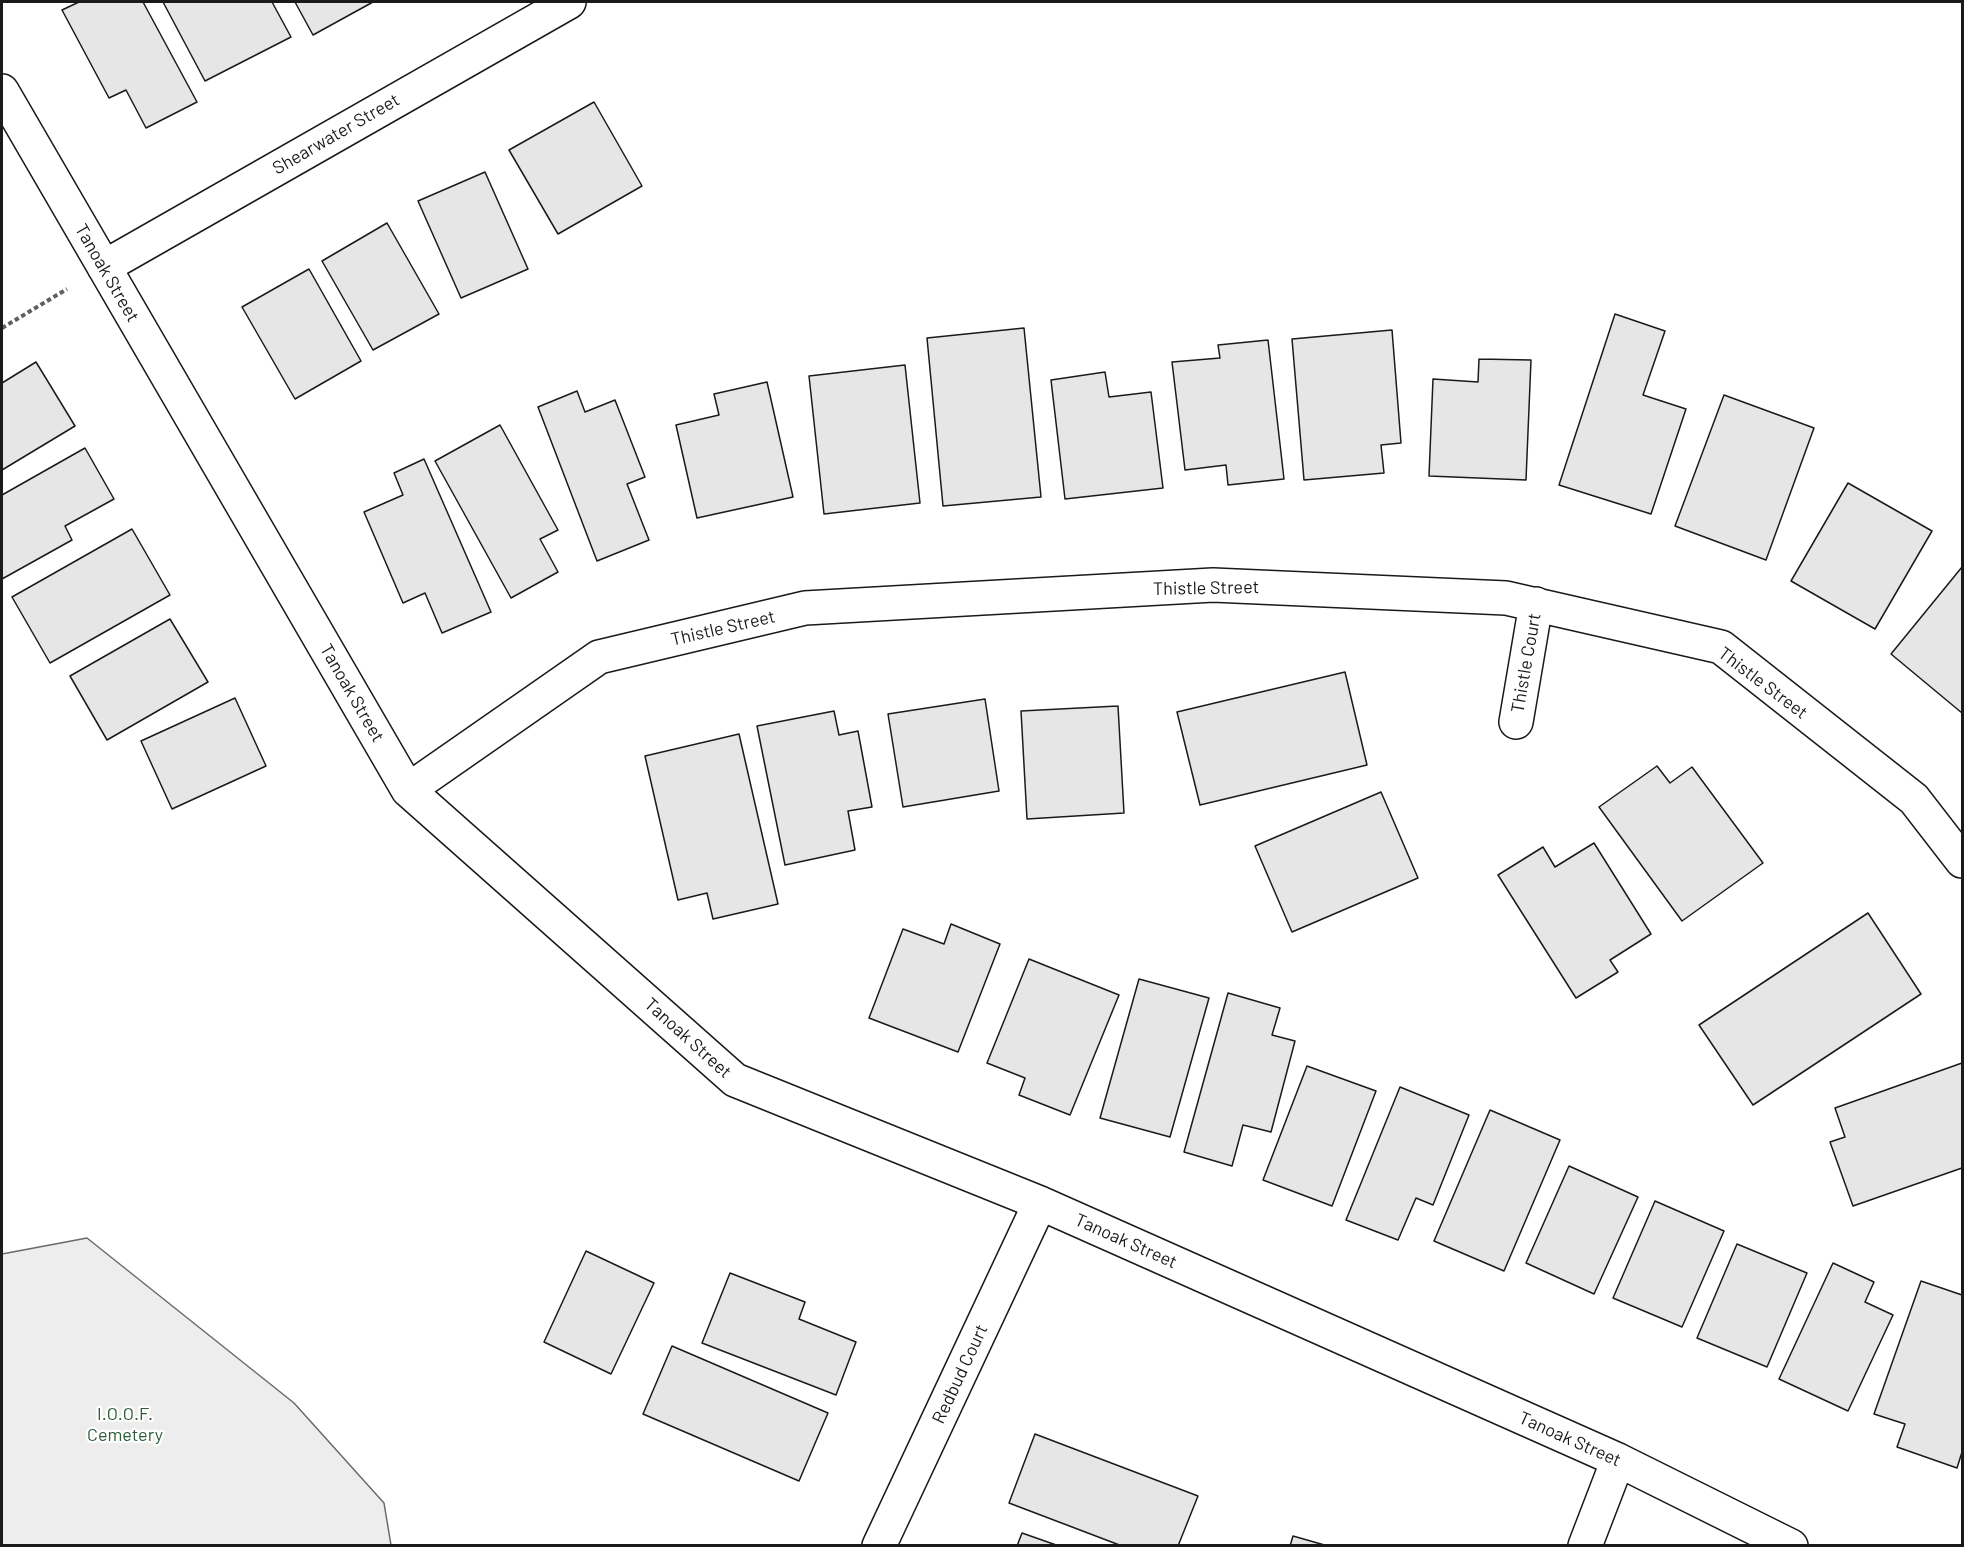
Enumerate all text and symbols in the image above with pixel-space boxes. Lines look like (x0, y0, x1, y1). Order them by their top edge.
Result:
street label: Shearwater Street (269, 89, 403, 179)
street label: Tanoak Street (70, 220, 144, 326)
street label: Thistle Street (1153, 576, 1259, 600)
street label: Thistle Street (669, 606, 777, 650)
street label: Thistle Court (1507, 611, 1545, 715)
street label: Tanoak Street (315, 640, 389, 746)
street label: Thistle Street (1714, 642, 1812, 724)
street label: Tanoak Street (640, 993, 736, 1083)
street label: Tanoak Street (1072, 1209, 1180, 1273)
street label: Redbud Court (928, 1321, 992, 1427)
park label: I.O.O.F. Cemetery (87, 1403, 163, 1446)
street label: Tanoak Street (1516, 1407, 1624, 1471)

